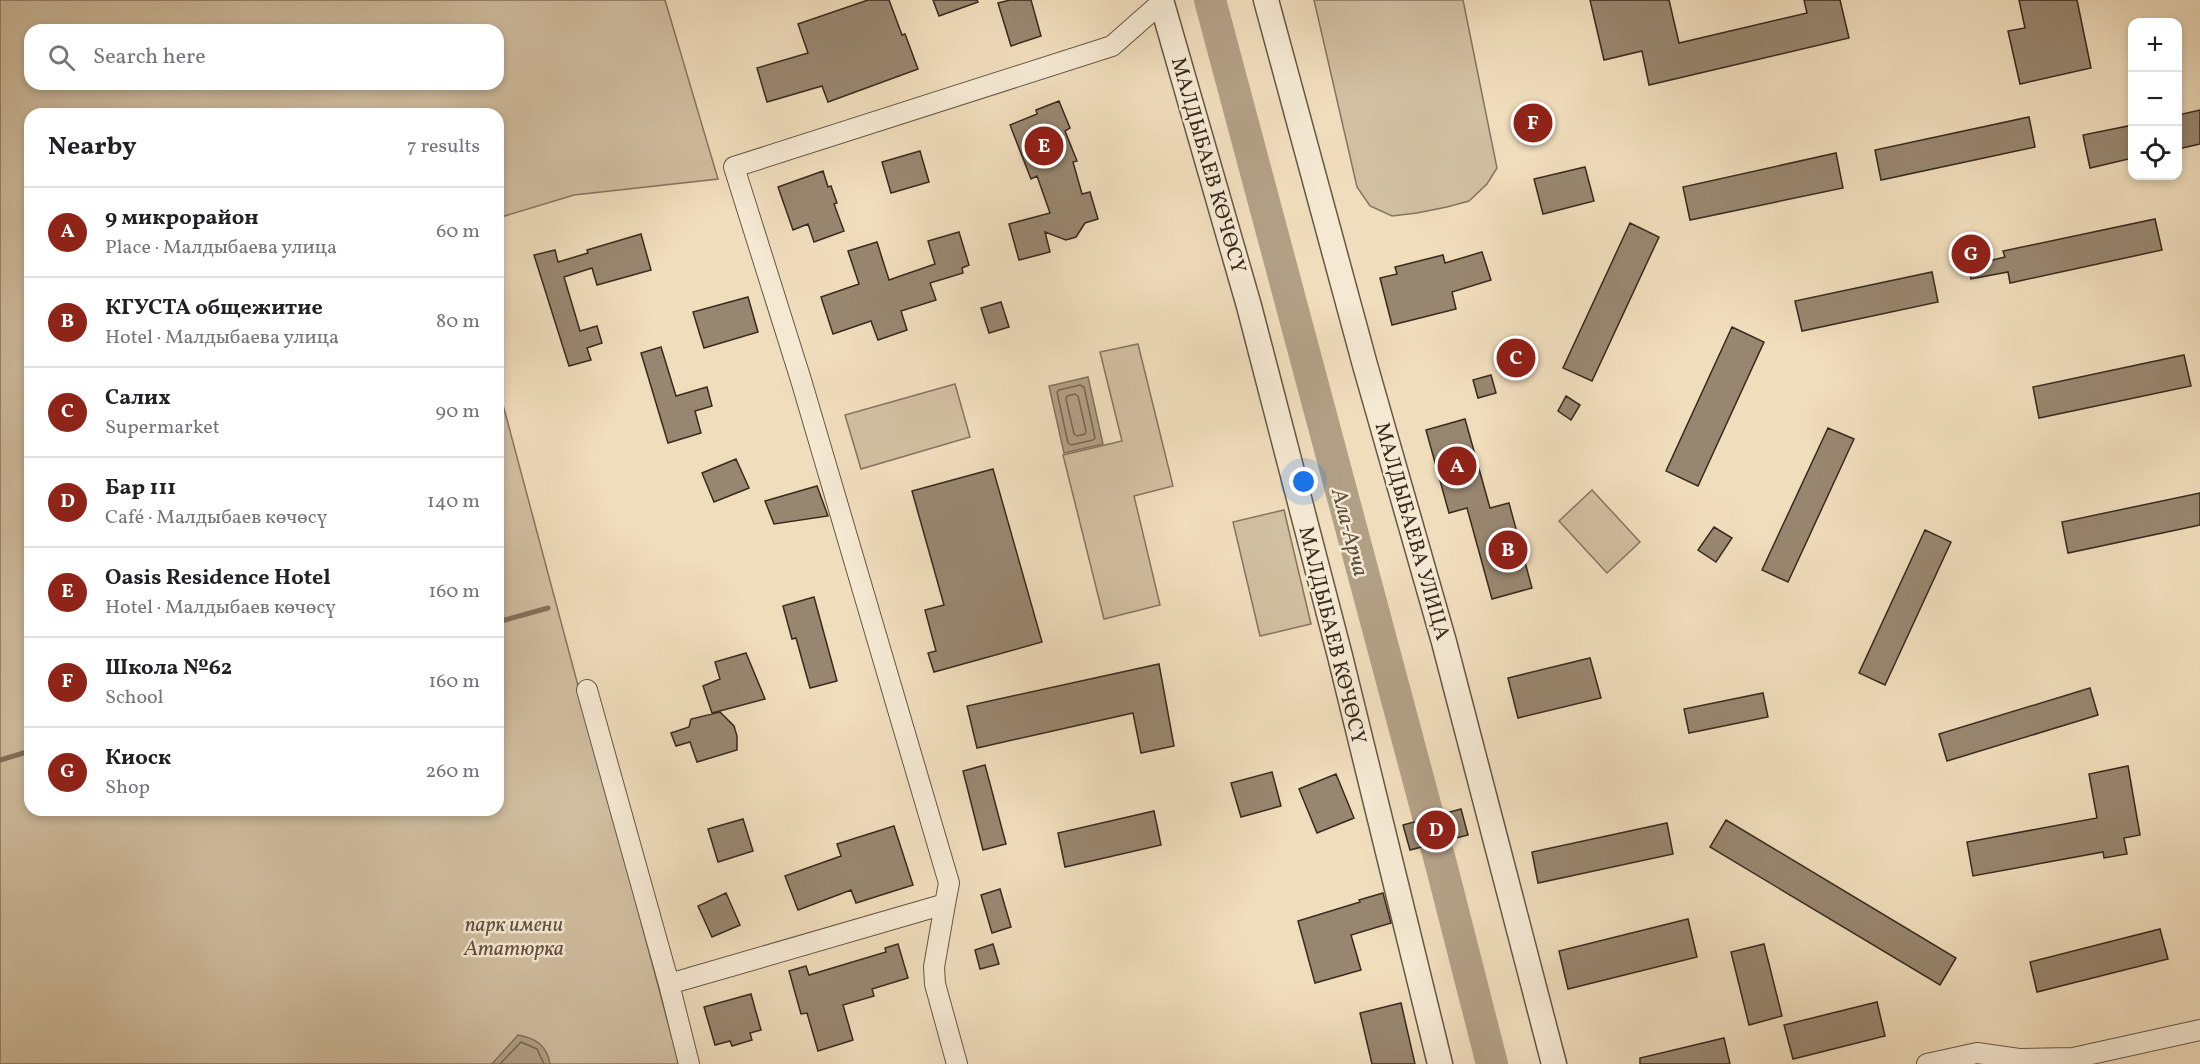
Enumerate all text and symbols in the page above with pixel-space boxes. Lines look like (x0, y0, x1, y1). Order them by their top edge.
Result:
map controls (2128, 18, 2182, 180)
button: + (2128, 18, 2182, 72)
search box (24, 24, 504, 90)
icon: search (45, 41, 78, 74)
text: Search here (93, 42, 206, 73)
street label: МАЛДЫБАЕВ КӨЧӨСҮ (1163, 54, 1252, 277)
button: − (2128, 72, 2182, 126)
pin: F (1514, 100, 1552, 146)
pin: E (1024, 124, 1064, 168)
button: locate (2128, 126, 2182, 180)
text: Nearby (48, 129, 137, 165)
text: 7 results (407, 133, 480, 161)
text: 9 микрорайон (105, 203, 259, 234)
text: A (60, 218, 75, 246)
text: 60 m (436, 218, 480, 246)
pin: G (1952, 232, 1990, 276)
text: Place · Малдыбаева улица (105, 234, 337, 262)
text: КГУСТА общежитие (105, 293, 323, 324)
text: B (61, 308, 74, 336)
text: 80 m (436, 308, 480, 336)
text: Hotel · Малдыбаева улица (105, 324, 339, 352)
pin: C (1496, 336, 1536, 380)
text: Салих (105, 383, 171, 414)
text: C (61, 398, 74, 426)
text: 90 m (436, 398, 480, 426)
text: Supermarket (105, 414, 220, 442)
street label: МАЛДЫБАЕВА УЛИЦА (1367, 419, 1457, 644)
pin: A (1438, 444, 1476, 488)
your location (1289, 467, 1318, 496)
text: Бар 111 (105, 473, 176, 504)
water label: Ала-Арча (1322, 484, 1375, 580)
text: D (60, 488, 75, 516)
text: 140 m (427, 488, 480, 516)
text: Café · Малдыбаев көчөсү (105, 504, 327, 532)
street label: МАЛДЫБАЕВ КӨЧӨСҮ (1290, 523, 1373, 747)
pin: B (1488, 528, 1528, 572)
text: Oasis Residence Hotel (105, 563, 331, 594)
text: E (61, 578, 74, 606)
text: 160 m (428, 578, 480, 606)
text: Hotel · Малдыбаев көчөсү (105, 594, 336, 622)
text: Школа №62 (105, 653, 232, 684)
text: F (62, 668, 73, 696)
text: 160 m (428, 668, 480, 696)
text: School (105, 684, 163, 712)
text: Киоск (105, 743, 171, 774)
text: G (60, 758, 75, 786)
text: 260 m (425, 758, 480, 786)
text: Shop (105, 774, 150, 802)
pin: D (1416, 808, 1456, 852)
park label: парк имени Ататюрка (463, 911, 564, 964)

